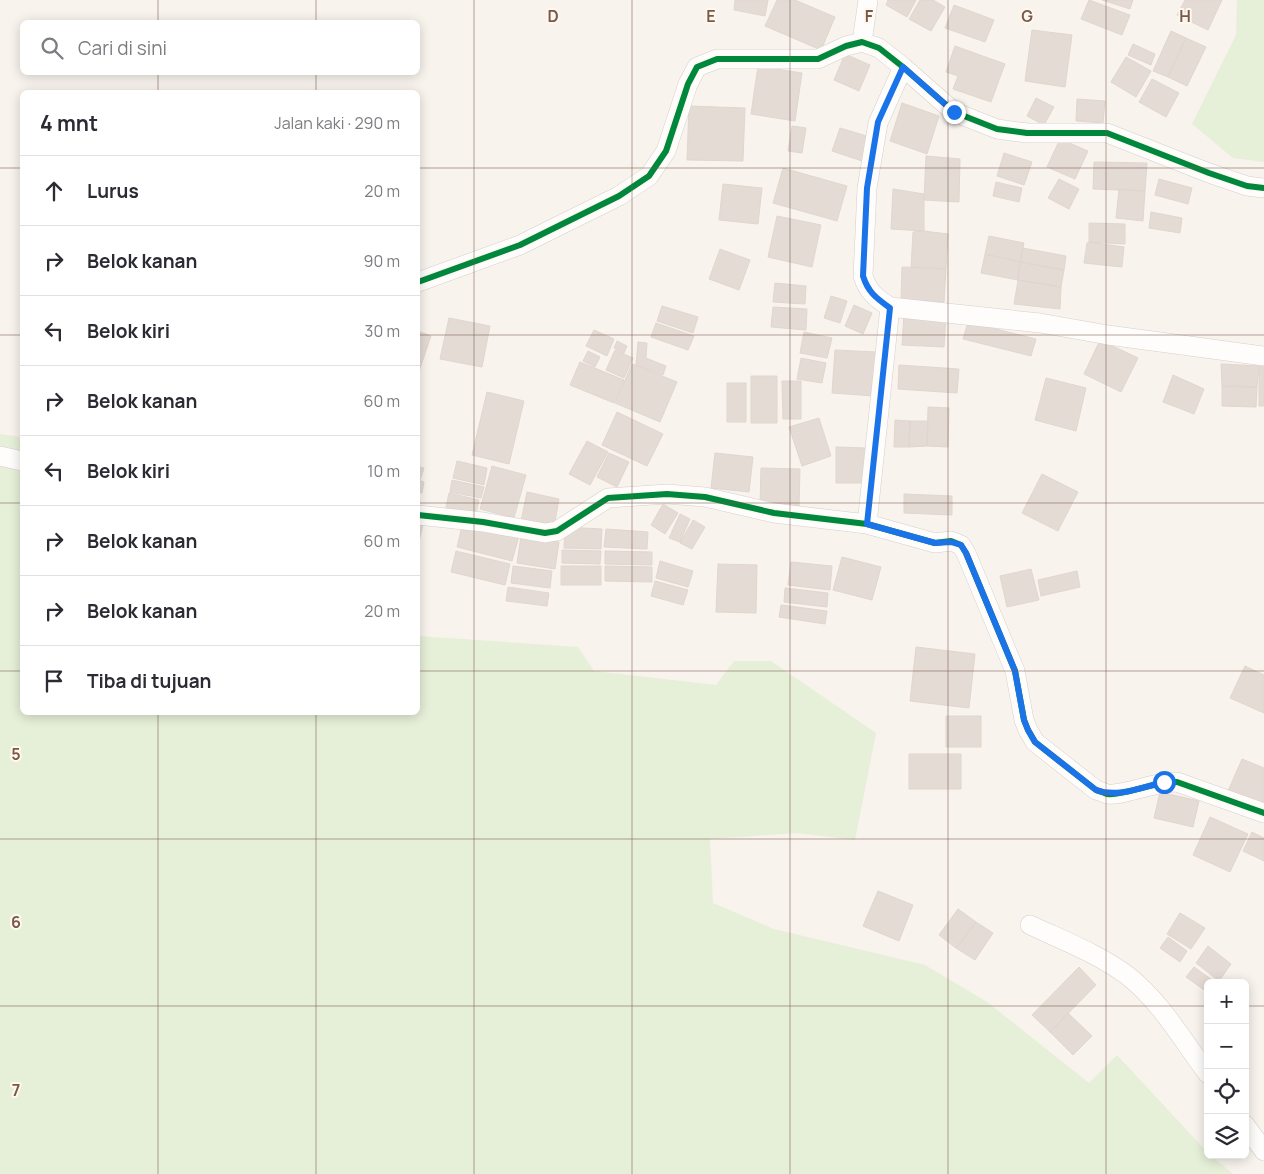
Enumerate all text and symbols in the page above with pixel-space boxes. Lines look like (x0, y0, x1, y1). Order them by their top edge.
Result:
text: D (547, 5, 559, 27)
text: E (706, 5, 716, 27)
text: F (865, 5, 874, 27)
text: G (1021, 5, 1033, 27)
text: H (1179, 5, 1191, 27)
search box (20, 20, 420, 75)
icon: search (38, 34, 66, 62)
text: Cari di sini (78, 35, 167, 61)
route end (943, 101, 966, 124)
text: 4 mnt (40, 109, 98, 137)
text: Jalan kaki · 290 m (274, 112, 400, 134)
icon: ahead (40, 177, 68, 205)
text: Lurus (87, 178, 139, 204)
text: 20 m (364, 180, 400, 202)
icon: right (40, 247, 68, 275)
text: Belok kanan (87, 248, 197, 274)
text: 90 m (364, 250, 400, 272)
icon: left (40, 317, 68, 345)
text: Belok kiri (87, 318, 170, 344)
text: 30 m (365, 320, 400, 342)
icon: right (40, 387, 68, 415)
text: Belok kanan (87, 388, 197, 414)
text: 60 m (364, 390, 400, 412)
icon: left (40, 457, 68, 485)
text: Belok kiri (87, 458, 170, 484)
text: 10 m (367, 460, 400, 482)
icon: right (40, 527, 68, 555)
text: Belok kanan (87, 528, 197, 554)
text: 60 m (364, 530, 400, 552)
icon: right (40, 597, 68, 625)
text: Belok kanan (87, 598, 197, 624)
text: 20 m (364, 600, 400, 622)
icon: arrive (40, 667, 68, 695)
text: Tiba di tujuan (87, 668, 211, 694)
text: 5 (11, 743, 21, 765)
route start (1153, 771, 1176, 794)
text: 6 (11, 911, 21, 933)
map controls (1204, 979, 1249, 1159)
button: + (1204, 979, 1249, 1024)
button: − (1204, 1024, 1249, 1069)
button: locate (1204, 1069, 1249, 1114)
text: 7 (12, 1079, 20, 1101)
button: layers (1204, 1114, 1249, 1159)

